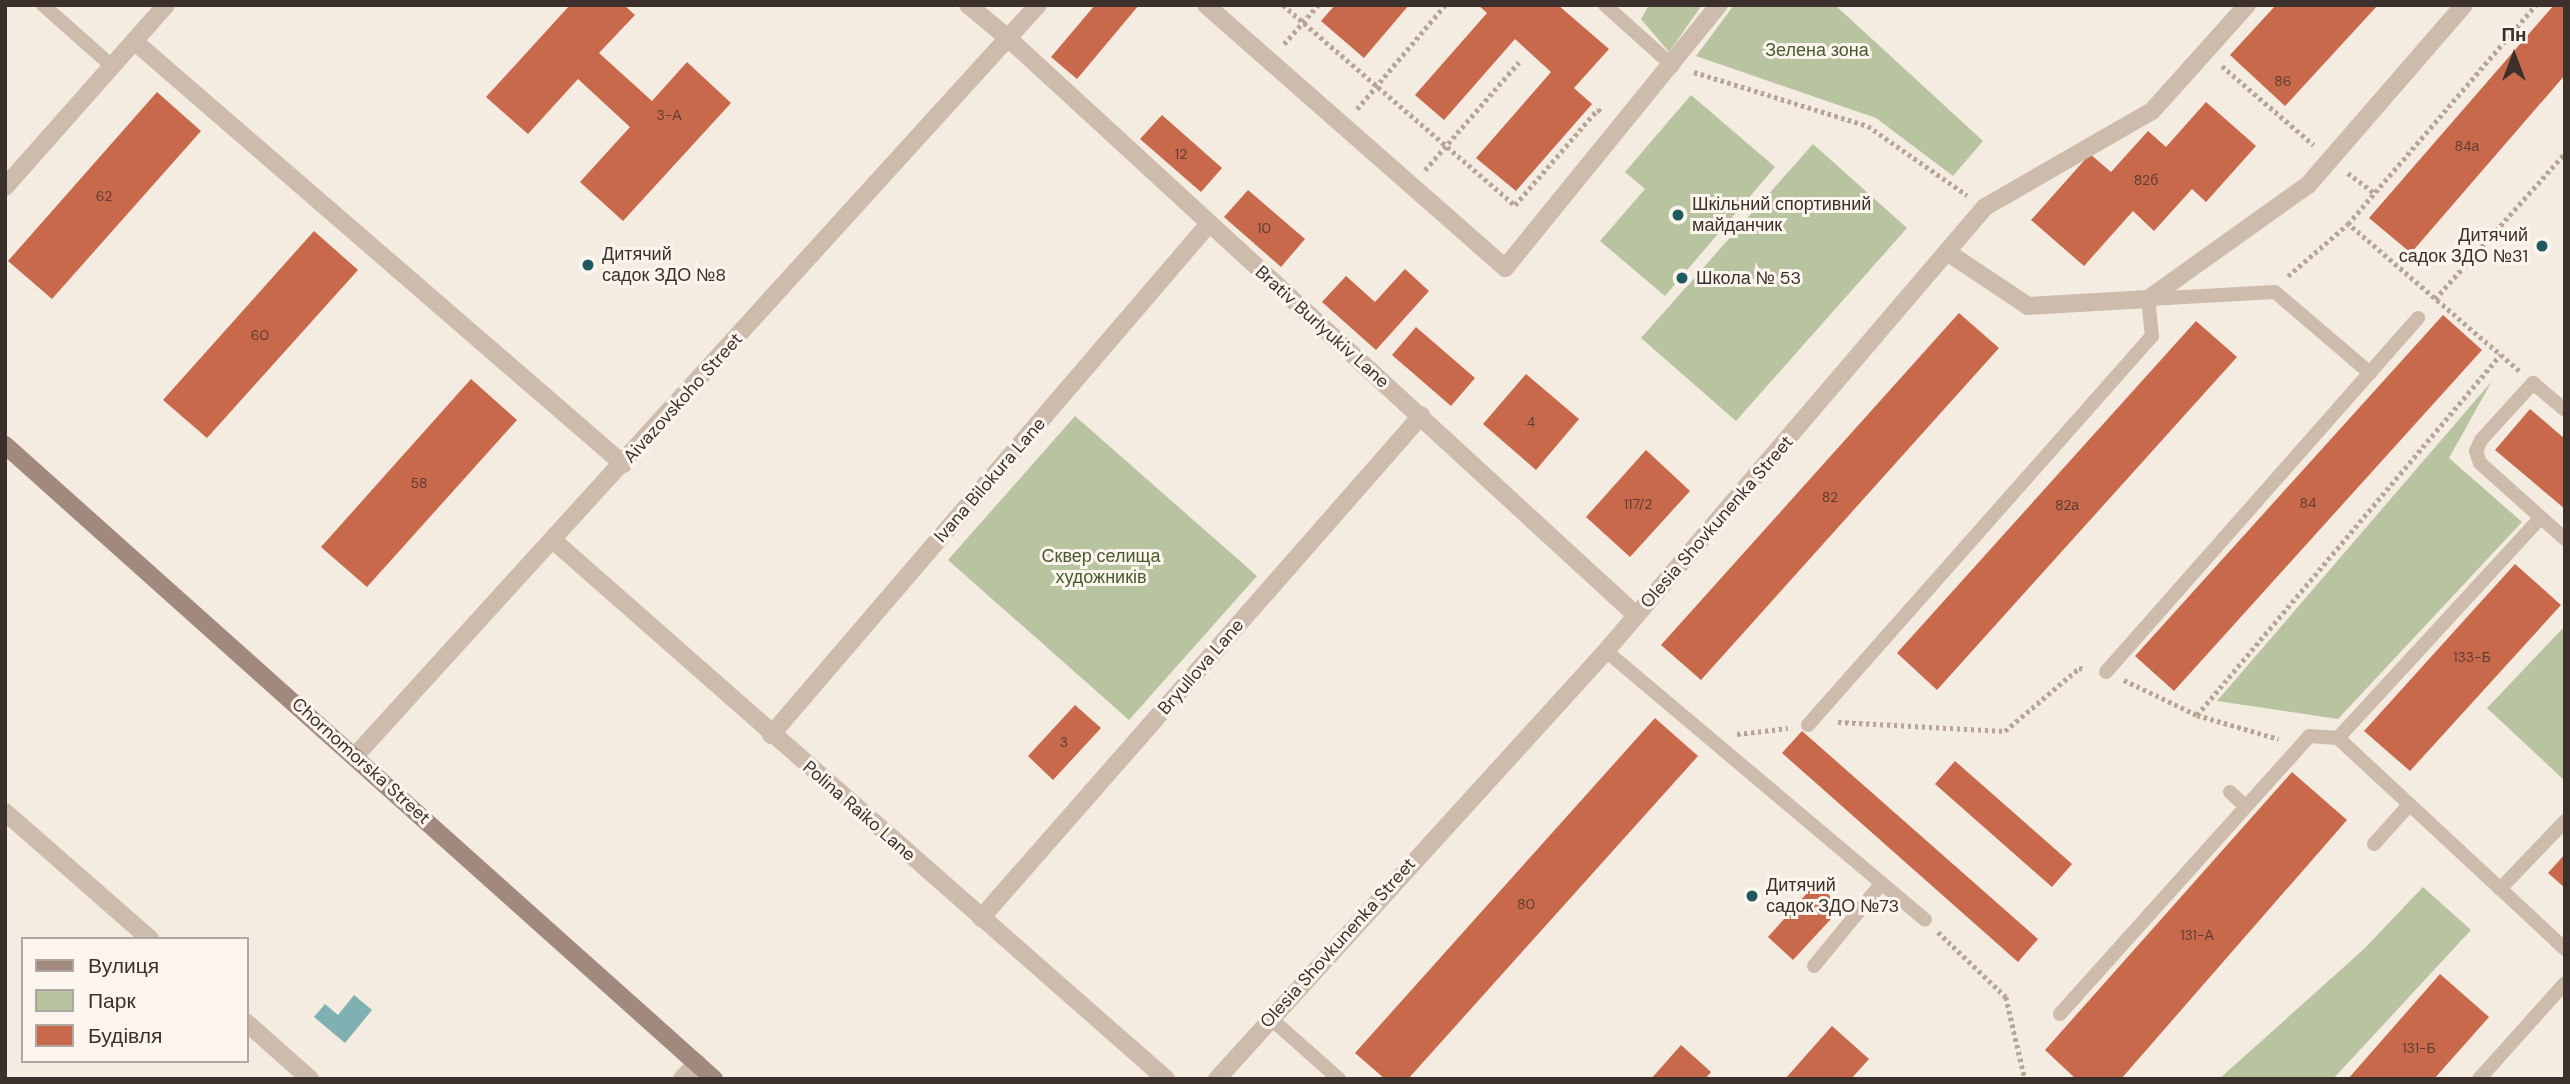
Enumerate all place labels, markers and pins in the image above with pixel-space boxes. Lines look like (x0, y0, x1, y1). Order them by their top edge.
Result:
place label: Шкільний спортивний майданчик (1692, 194, 1871, 236)
marker: Шкільний спортивний майданчик (1670, 207, 1686, 223)
place label: Дитячий садок ЗДО №31 (2399, 225, 2528, 268)
marker: Дитячий садок ЗДО №31 (2534, 238, 2550, 254)
place label: Дитячий садок ЗДО №8 (602, 244, 726, 286)
marker: Дитячий садок ЗДО №8 (580, 257, 596, 273)
place label: Школа № 53 (1696, 267, 1801, 289)
marker: Школа № 53 (1674, 270, 1690, 286)
place label: Дитячий садок ЗДО №73 (1766, 875, 1899, 917)
marker: Дитячий садок ЗДО №73 (1744, 888, 1760, 904)

